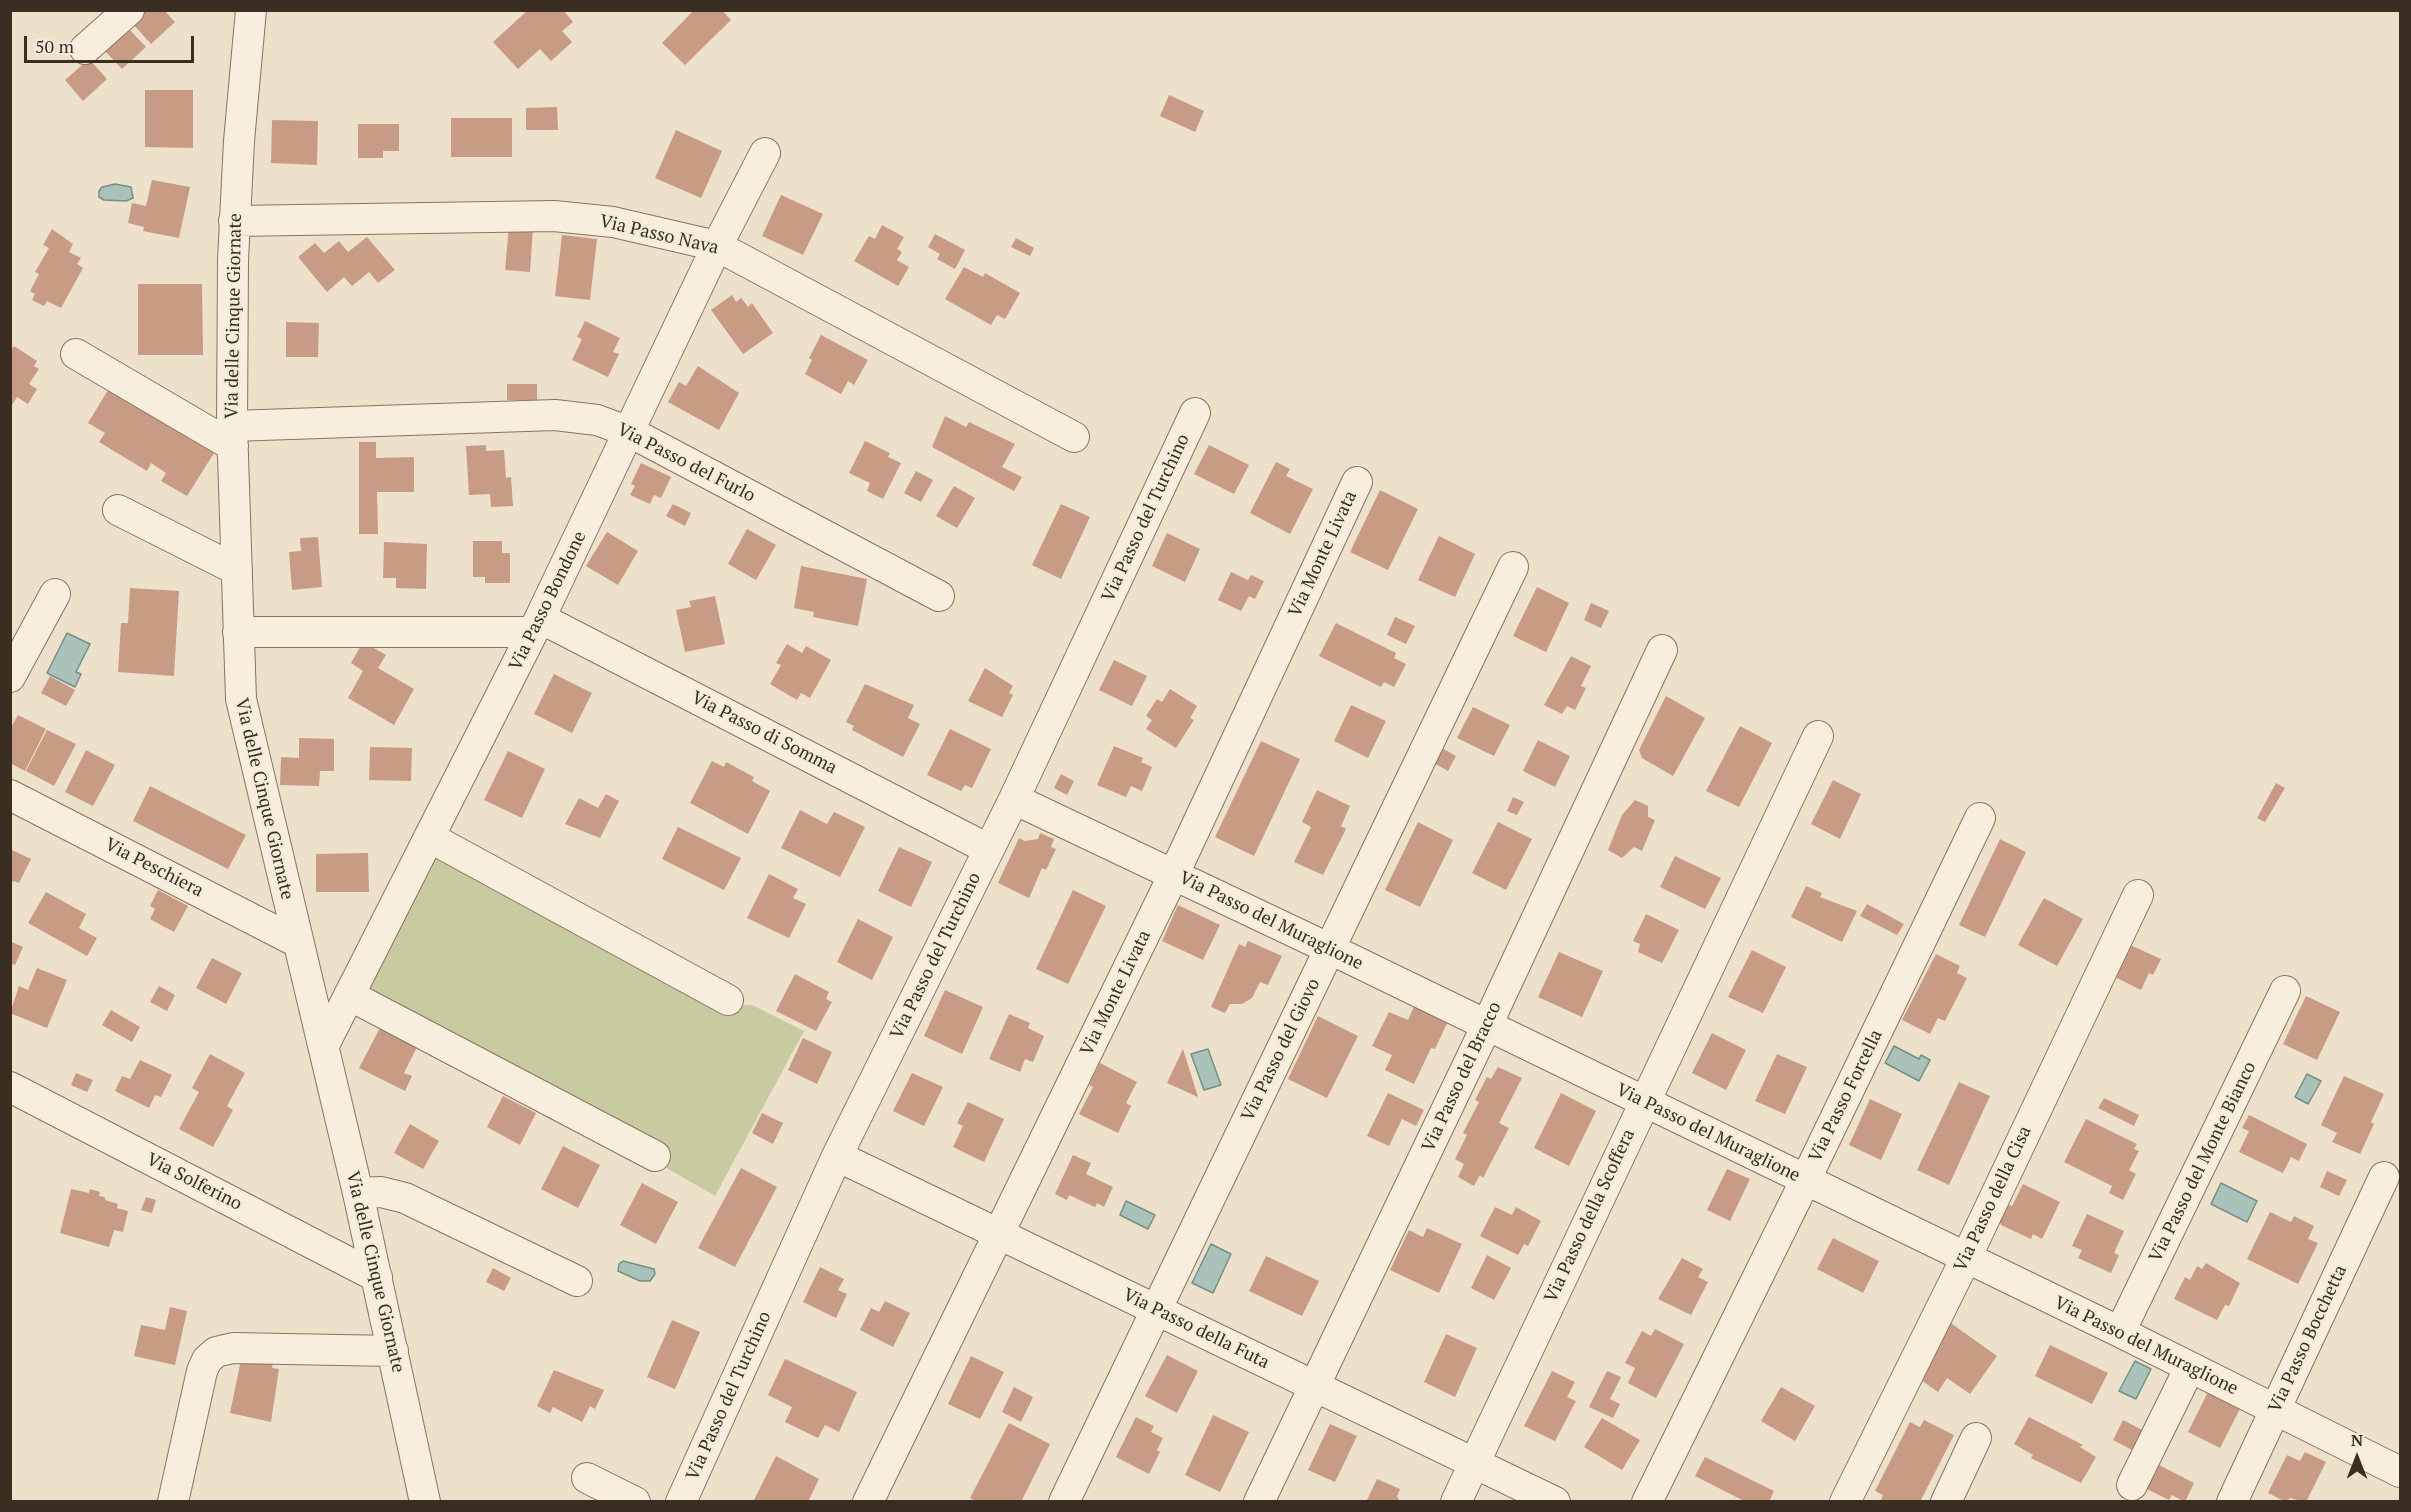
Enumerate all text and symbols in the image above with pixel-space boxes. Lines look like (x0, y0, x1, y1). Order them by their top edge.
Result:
scale bar (27, 24, 196, 62)
text: 50 m (35, 34, 74, 58)
street label: Via Passo Nava (597, 211, 721, 259)
street label: Via delle Cinque Giornate (221, 213, 247, 419)
street label: Via Passo del Furlo (613, 419, 759, 507)
street label: Via Passo del Turchino (1098, 431, 1194, 605)
street label: Via Monte Livata (1284, 487, 1362, 621)
street label: Via Passo Bondone (505, 528, 591, 674)
street label: Via Passo di Somma (688, 687, 840, 779)
street label: Via delle Cinque Giornate (230, 696, 298, 902)
street label: Via Peschiera (101, 834, 207, 902)
street label: Via Passo del Muraglione (1176, 867, 1366, 975)
street label: Via Passo del Turchino (886, 869, 986, 1043)
street label: Via Monte Livata (1076, 927, 1156, 1059)
street label: Via Passo del Giovo (1237, 975, 1325, 1125)
street label: Via Passo del Bracco (1418, 999, 1506, 1155)
street label: Via Passo Forcella (1805, 1026, 1887, 1166)
street label: Via Passo del Monte Bianco (2145, 1058, 2261, 1266)
street label: Via Passo del Muraglione (1613, 1079, 1803, 1187)
street label: Via Passo della Cisa (1950, 1123, 2036, 1275)
street label: Via Passo della Scoffera (1540, 1126, 1640, 1306)
street label: Via Solferino (143, 1149, 245, 1215)
street label: Via delle Cinque Giornate (341, 1169, 409, 1375)
street label: Via Passo Bocchetta (2264, 1262, 2352, 1416)
street label: Via Passo della Futa (1119, 1284, 1273, 1374)
street label: Via Passo del Muraglione (2051, 1292, 2241, 1400)
street label: Via Passo del Turchino (682, 1308, 776, 1484)
north arrow (2327, 1428, 2387, 1488)
text: N (2351, 1429, 2363, 1451)

